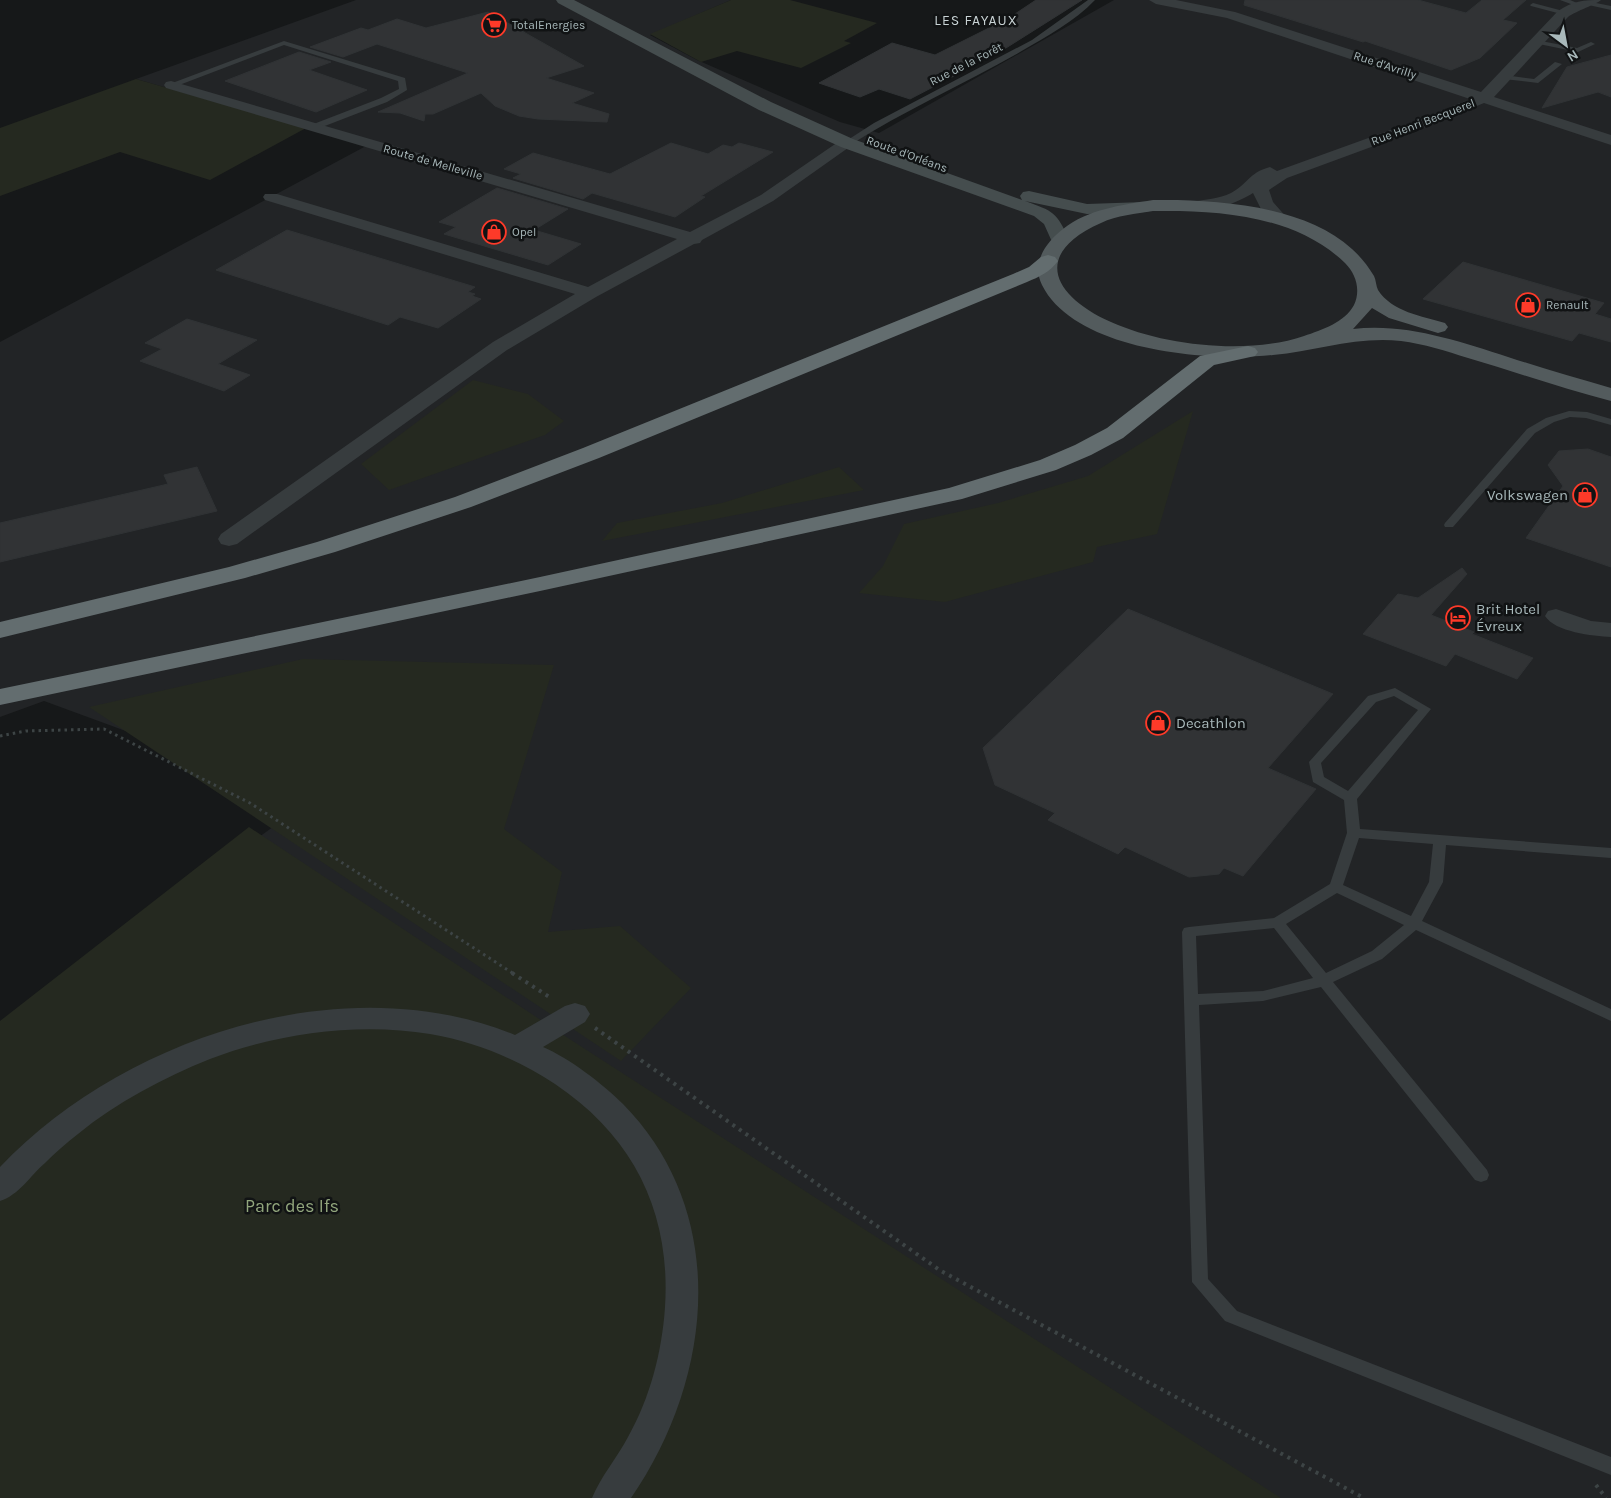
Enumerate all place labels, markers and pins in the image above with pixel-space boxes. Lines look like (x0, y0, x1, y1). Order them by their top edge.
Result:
supermarket icon: TotalEnergies (481, 12, 507, 38)
place label: TotalEnergies (512, 18, 585, 32)
shop icon: Opel (481, 219, 507, 245)
place label: Opel (512, 225, 536, 239)
shop icon: Renault (1515, 292, 1541, 318)
place label: Renault (1546, 298, 1589, 312)
shop icon: Volkswagen (1572, 482, 1598, 508)
place label: Volkswagen (1487, 486, 1568, 504)
place label: Brit Hotel Évreux (1476, 600, 1540, 635)
hotel icon: Brit Hotel Évreux (1445, 605, 1471, 631)
shop icon: Decathlon (1145, 710, 1171, 736)
place label: Decathlon (1176, 714, 1246, 732)

